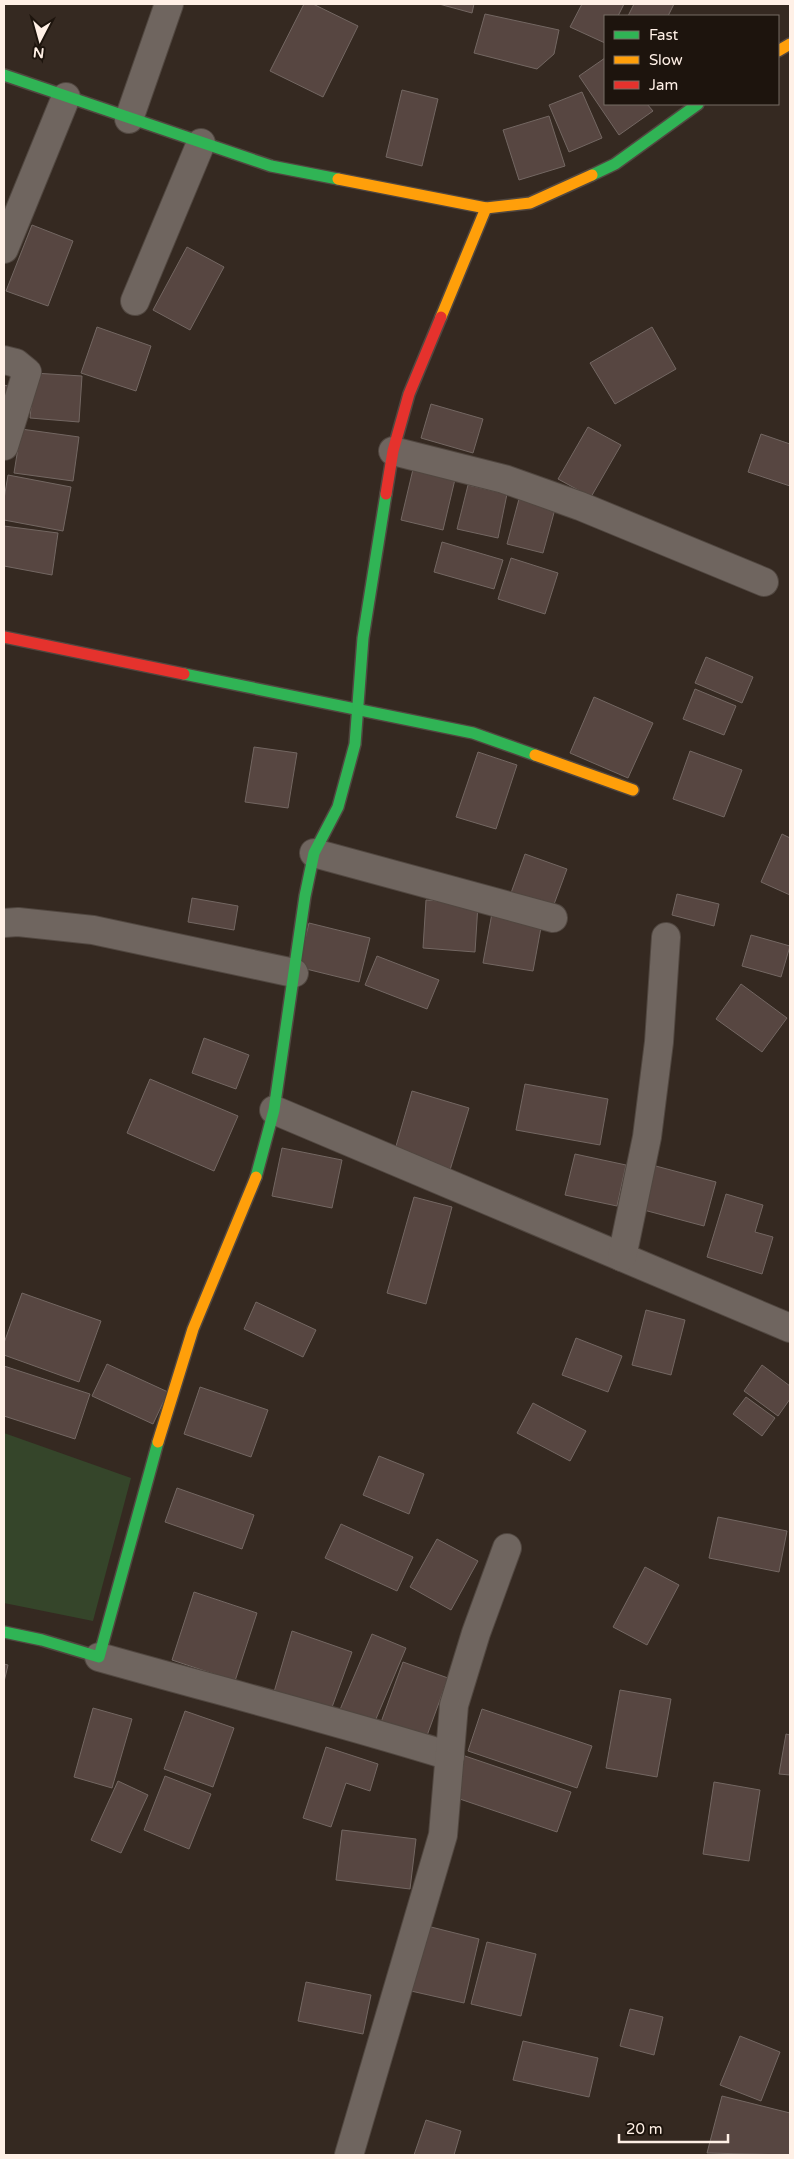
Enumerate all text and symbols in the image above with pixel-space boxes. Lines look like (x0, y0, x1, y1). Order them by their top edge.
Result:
north arrow (15, 15, 65, 65)
legend (604, 15, 779, 105)
text: Fast (649, 26, 679, 44)
text: N (32, 43, 45, 61)
text: Slow (649, 51, 683, 69)
text: Jam (649, 76, 678, 94)
scale bar (619, 2112, 728, 2144)
text: 20 m (626, 2120, 663, 2138)

